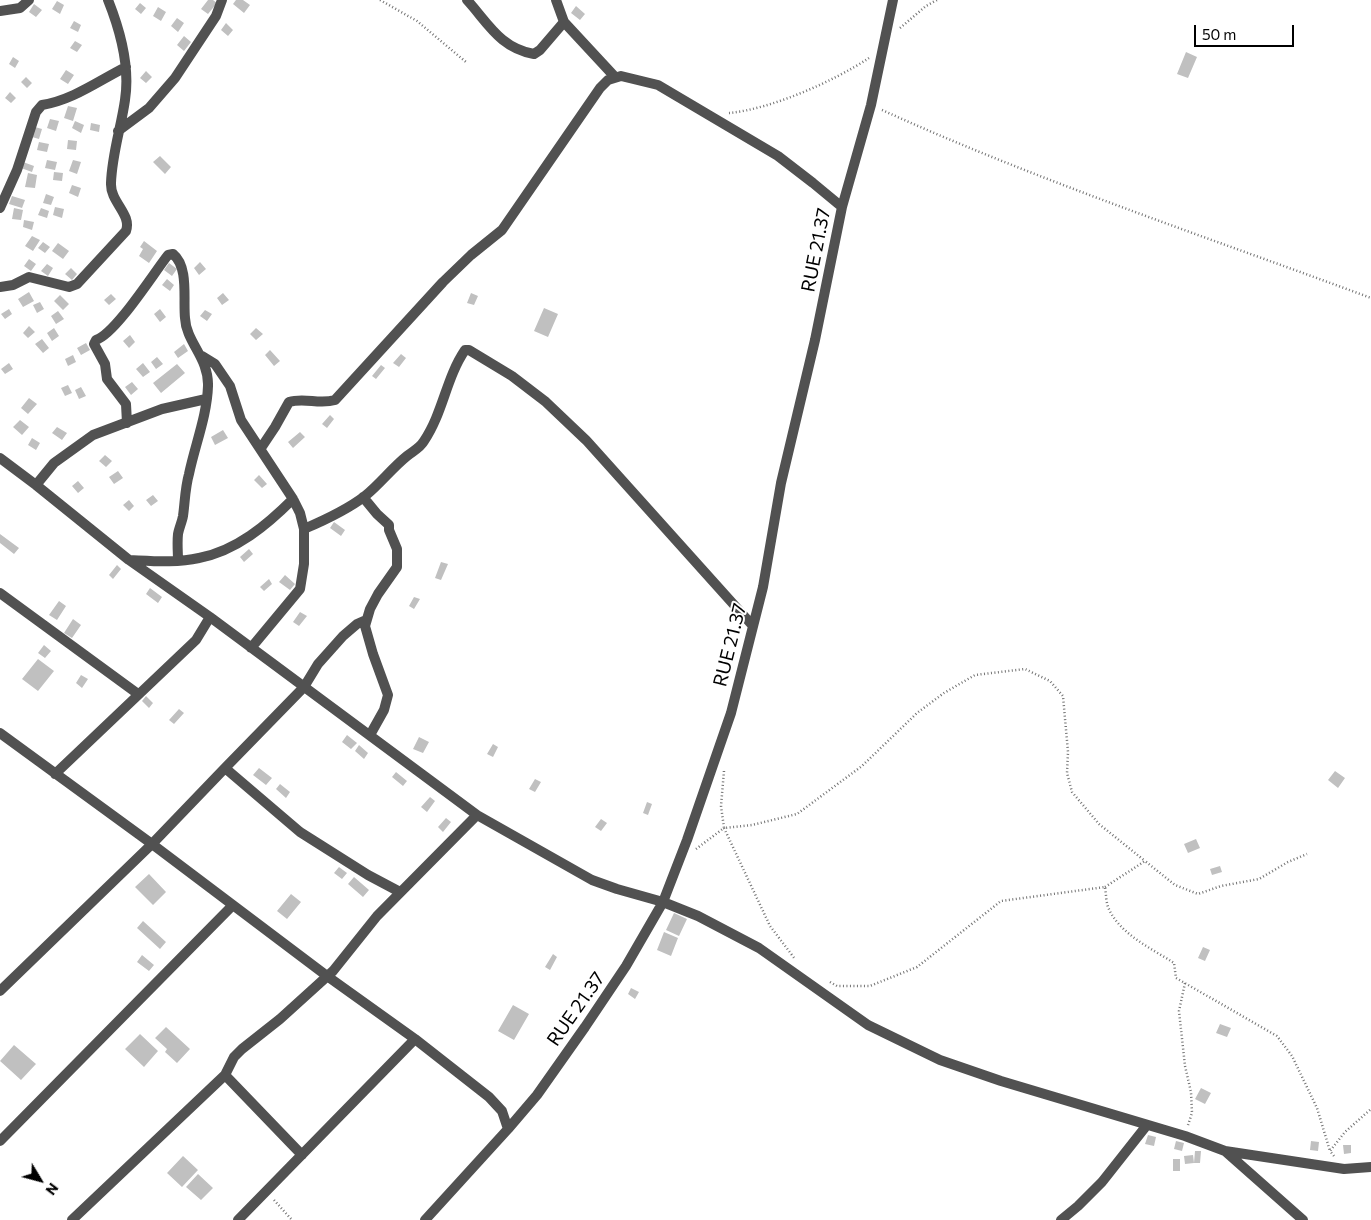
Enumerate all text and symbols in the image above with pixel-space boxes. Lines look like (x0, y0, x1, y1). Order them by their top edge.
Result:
scale bar (1196, 15, 1296, 47)
text: 50 m (1202, 25, 1236, 43)
street label: RUE 21.37 (797, 206, 835, 294)
street label: RUE 21.37 (709, 601, 751, 689)
street label: RUE 21.37 (542, 968, 610, 1050)
north arrow (15, 1155, 65, 1205)
text: N (42, 1180, 62, 1199)

